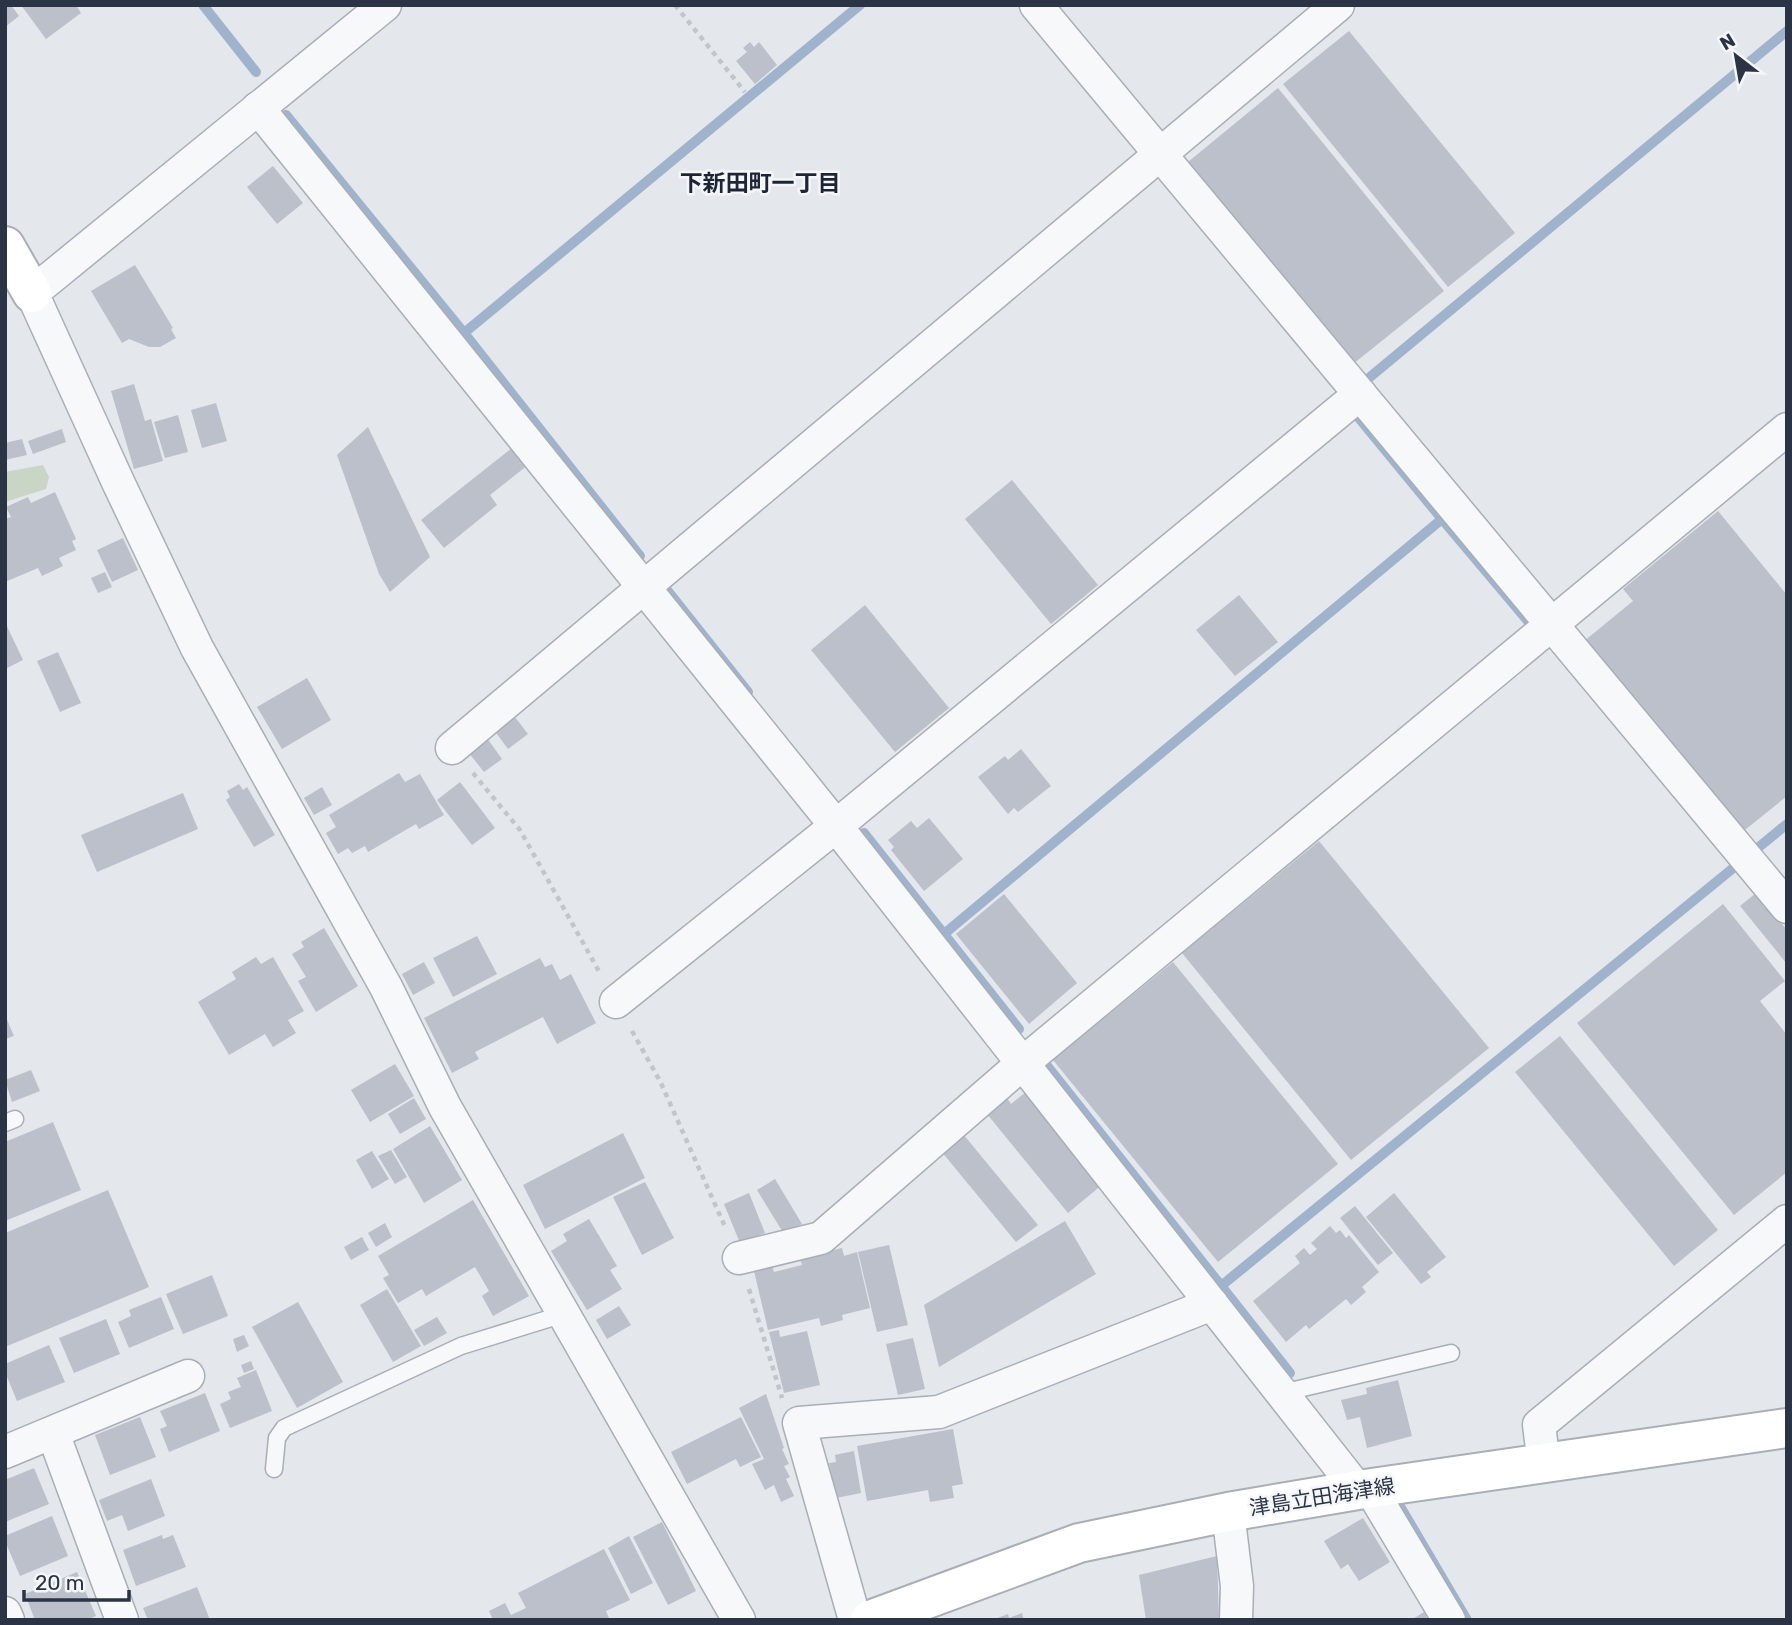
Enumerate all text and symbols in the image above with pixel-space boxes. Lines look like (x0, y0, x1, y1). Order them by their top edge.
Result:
north arrow (1701, 21, 1771, 91)
text: N (1716, 28, 1739, 55)
district label: 下新田町一丁目 (680, 169, 841, 197)
street label: 津島立田海津線 (1247, 1473, 1396, 1520)
scale bar (24, 1558, 130, 1602)
text: 20 m (35, 1570, 84, 1595)

